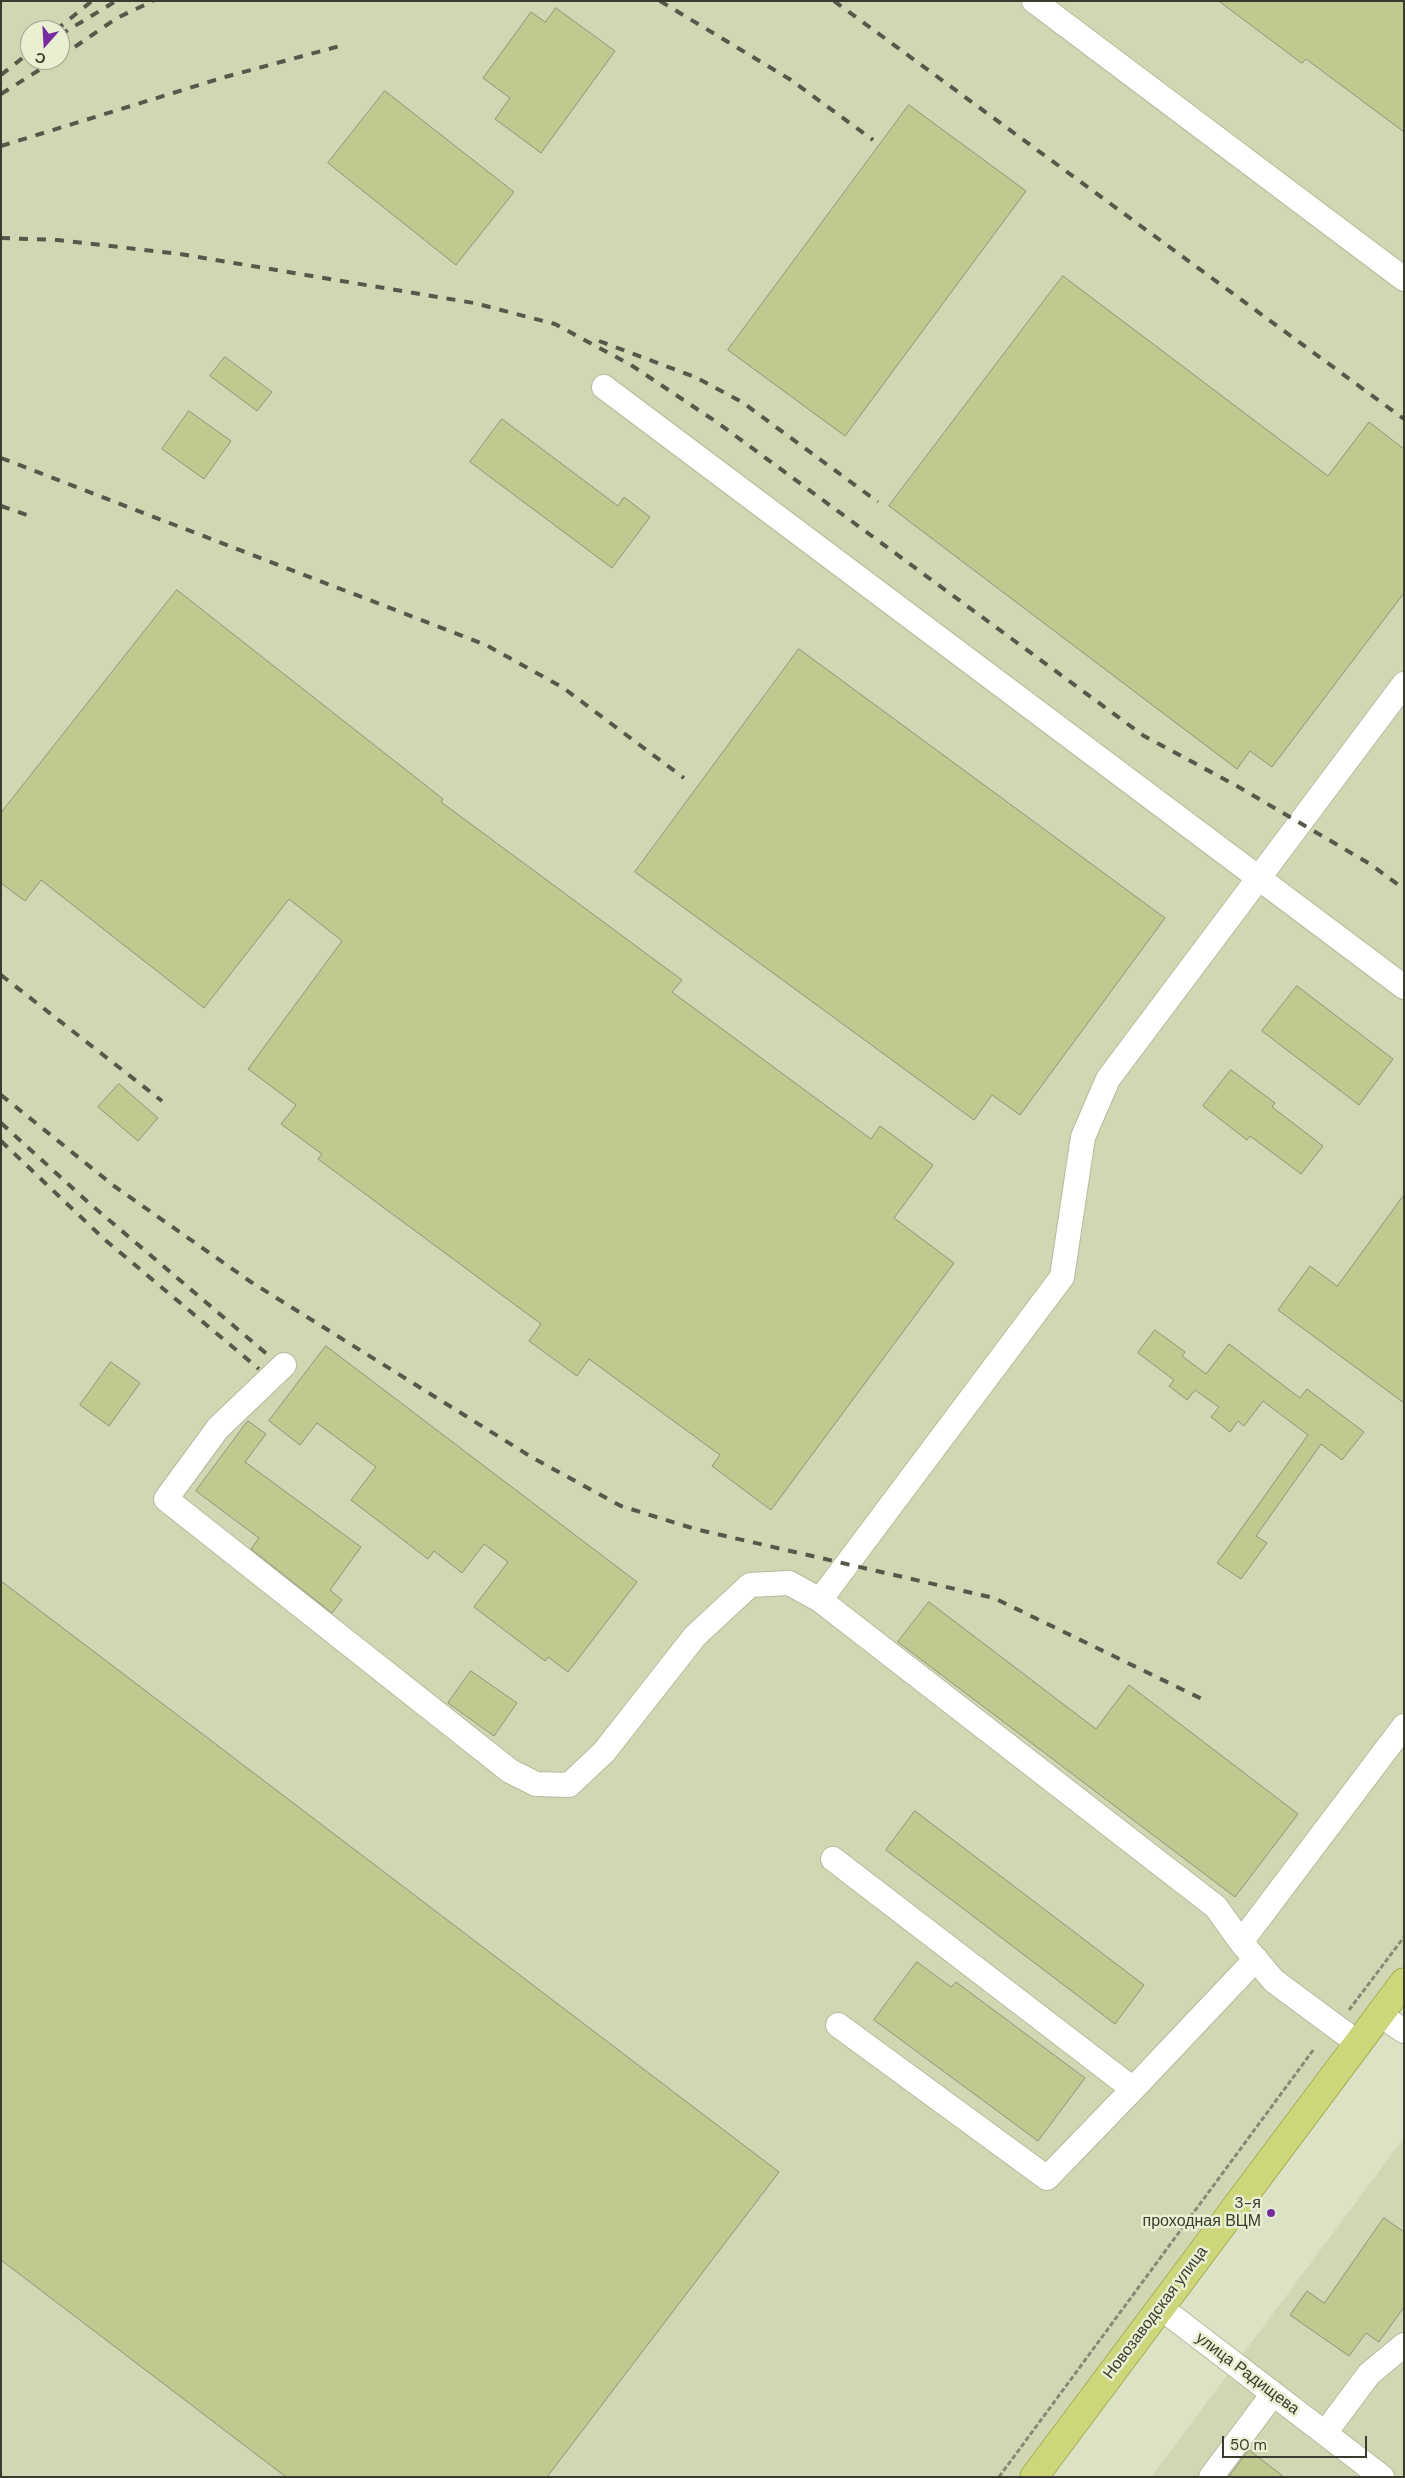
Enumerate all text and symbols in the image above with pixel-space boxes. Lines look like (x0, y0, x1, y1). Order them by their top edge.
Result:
north arrow (20, 20, 70, 70)
text: С (33, 48, 48, 68)
place label: 3-я проходная ВЦМ (1143, 2194, 1261, 2232)
marker: 3-я проходная ВЦМ (1265, 2207, 1277, 2219)
street label: Новозаводская улица (1100, 2243, 1212, 2383)
street label: улица Радищева (1191, 2329, 1303, 2419)
scale bar (1225, 2426, 1370, 2458)
text: 50 m (1230, 2435, 1267, 2455)

